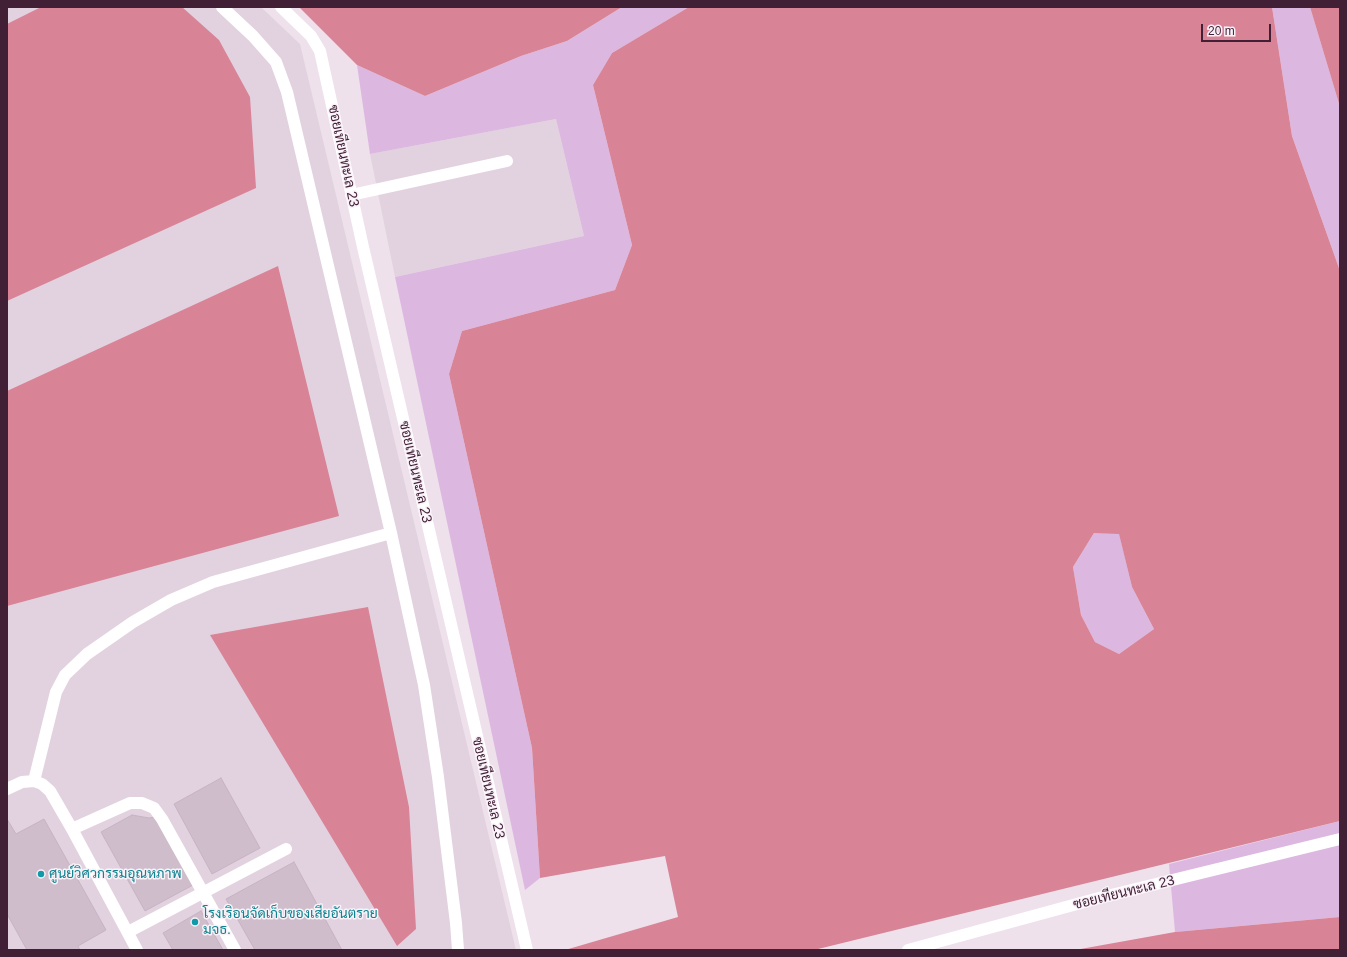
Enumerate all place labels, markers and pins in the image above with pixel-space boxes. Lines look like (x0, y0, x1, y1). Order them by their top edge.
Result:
place label: ศูนย์วิศวกรรมอุณหภาพ (49, 866, 182, 882)
marker: ศูนย์วิศวกรรมอุณหภาพ (36, 869, 46, 879)
place label: โรงเริอนจัดเก็บของเสียอันตราย มจธ. (203, 906, 378, 938)
marker: โรงเริอนจัดเก็บของเสียอันตราย มจธ. (190, 917, 200, 927)

